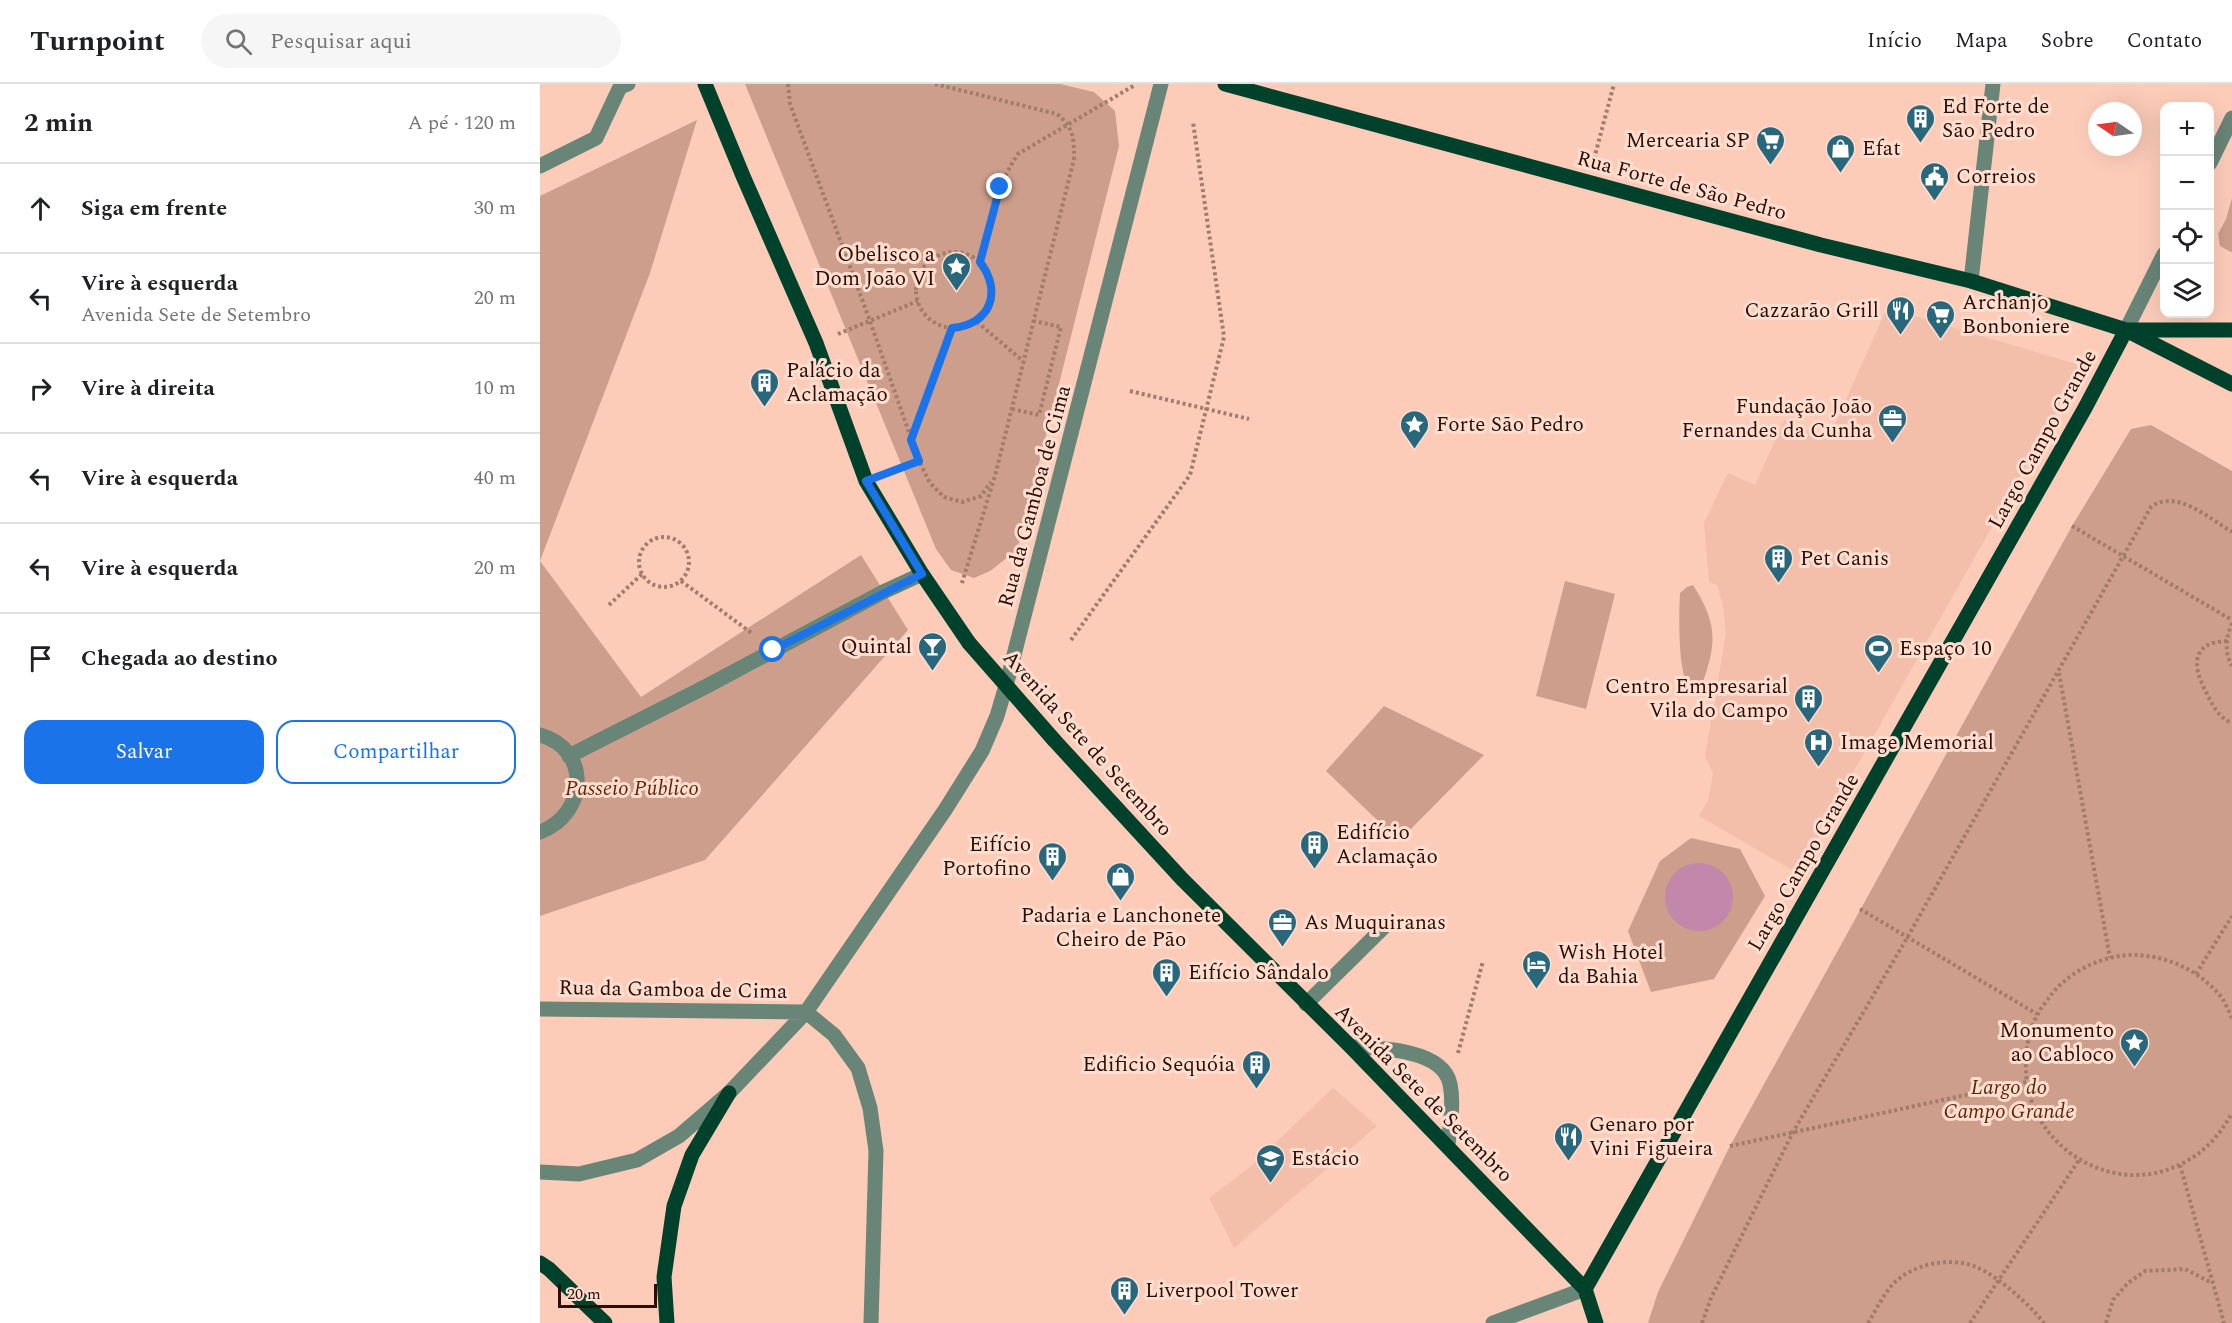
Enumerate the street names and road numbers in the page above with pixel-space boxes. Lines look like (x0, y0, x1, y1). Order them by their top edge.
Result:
street label: Rua Forte de São Pedro (1573, 143, 1790, 229)
street label: Largo Campo Grande (1980, 344, 2106, 535)
street label: Rua da Gamboa de Cima (990, 381, 1080, 611)
street label: Avenida Sete de Setembro (995, 643, 1180, 844)
street label: Largo Campo Grande (1740, 767, 1868, 958)
street label: Rua da Gamboa de Cima (558, 972, 788, 1008)
street label: Avenida Sete de Setembro (1327, 997, 1520, 1190)

